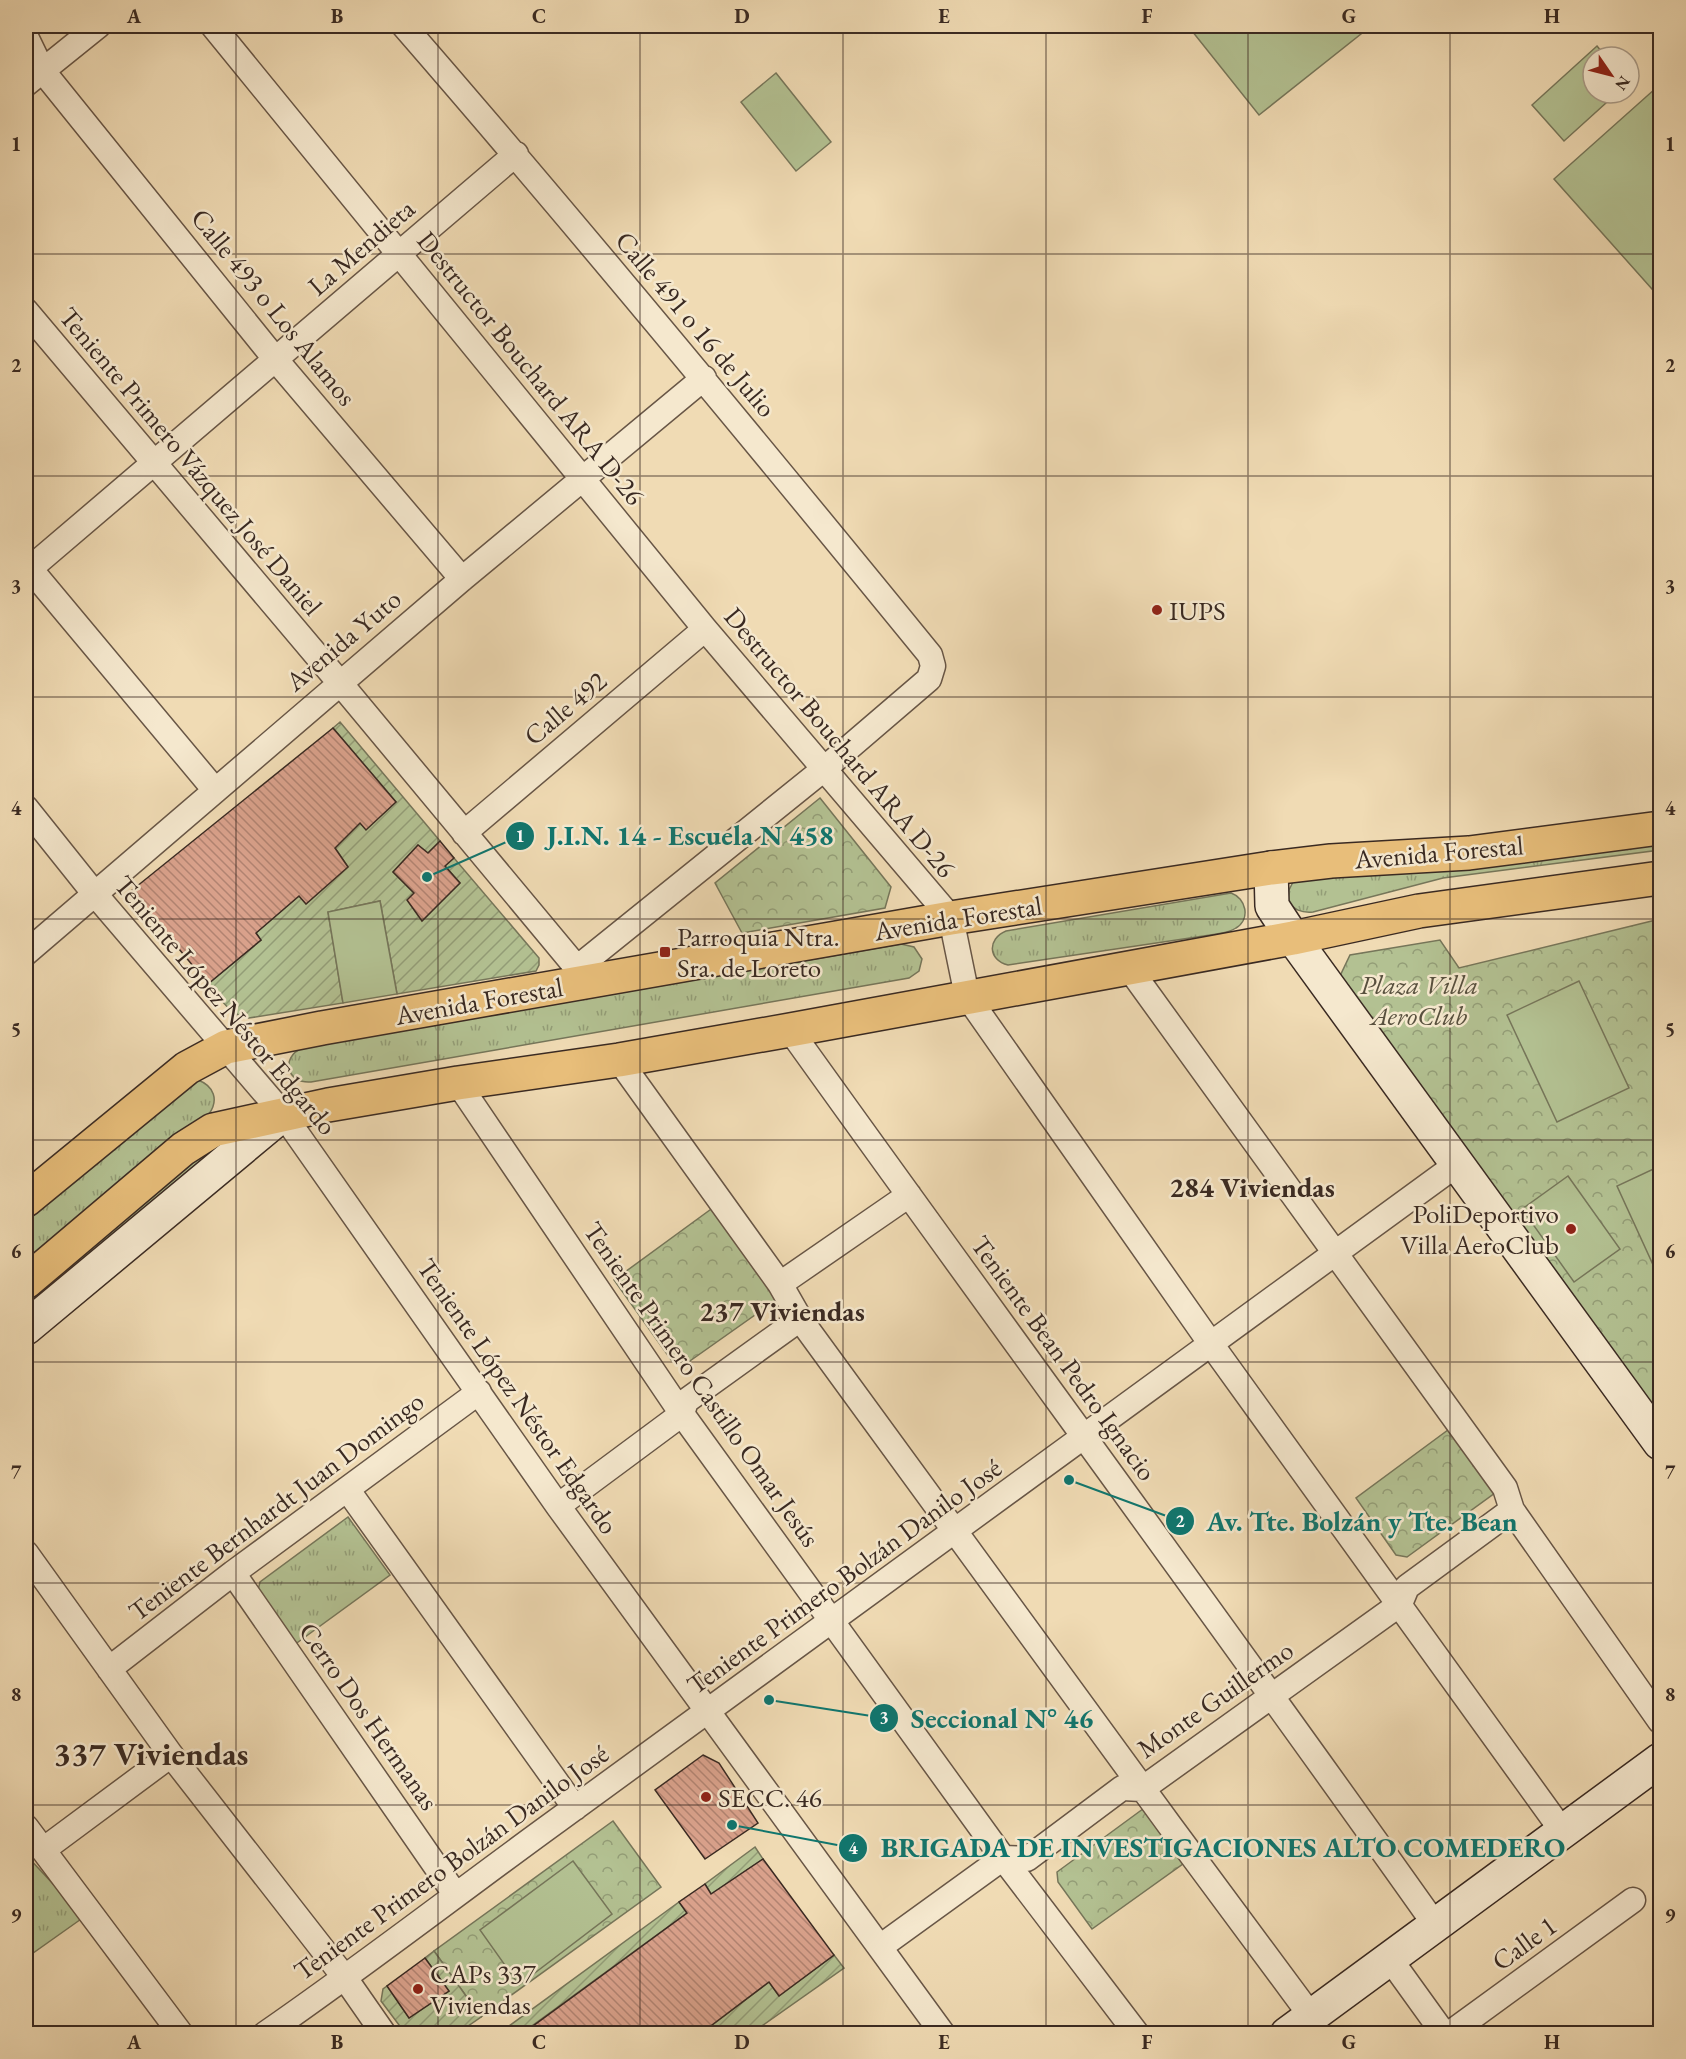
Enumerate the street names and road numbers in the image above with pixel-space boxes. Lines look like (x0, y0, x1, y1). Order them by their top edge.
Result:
street label: La Mendieta (300, 191, 422, 303)
street label: Calle 493 o Los Alamos (184, 201, 364, 413)
street label: Destructor Bouchard ARA D-26 (410, 224, 652, 512)
street label: Calle 491 o 16 de Julio (608, 224, 784, 424)
street label: Teniente Primero Vázquez José Daniel (52, 300, 330, 622)
street label: Avenida Yuto (277, 581, 408, 699)
street label: Destructor Bouchard ARA D-26 (716, 600, 964, 884)
street label: Calle 492 (516, 663, 614, 753)
street label: Avenida Forestal (1352, 827, 1525, 877)
street label: Teniente López Néstor Edgardo (107, 868, 345, 1142)
street label: Avenida Forestal (871, 887, 1044, 949)
street label: Avenida Forestal (391, 969, 566, 1033)
street label: Teniente Primero Castillo Omar Jesús (576, 1214, 828, 1554)
street label: Teniente Bean Pedro Ignacio (963, 1228, 1165, 1488)
street label: Teniente López Néstor Edgardo (409, 1251, 627, 1541)
street label: Teniente Bernhardt Juan Domingo (121, 1383, 431, 1629)
street label: Teniente Primero Bolzán Danilo José (680, 1450, 1008, 1702)
street label: Cerro Dos Hermanas (291, 1615, 447, 1817)
street label: Monte Guillermo (1130, 1632, 1300, 1766)
street label: Teniente Primero Bolzán Danilo José (287, 1736, 615, 1988)
street label: Calle 1 (1485, 1908, 1563, 1978)

